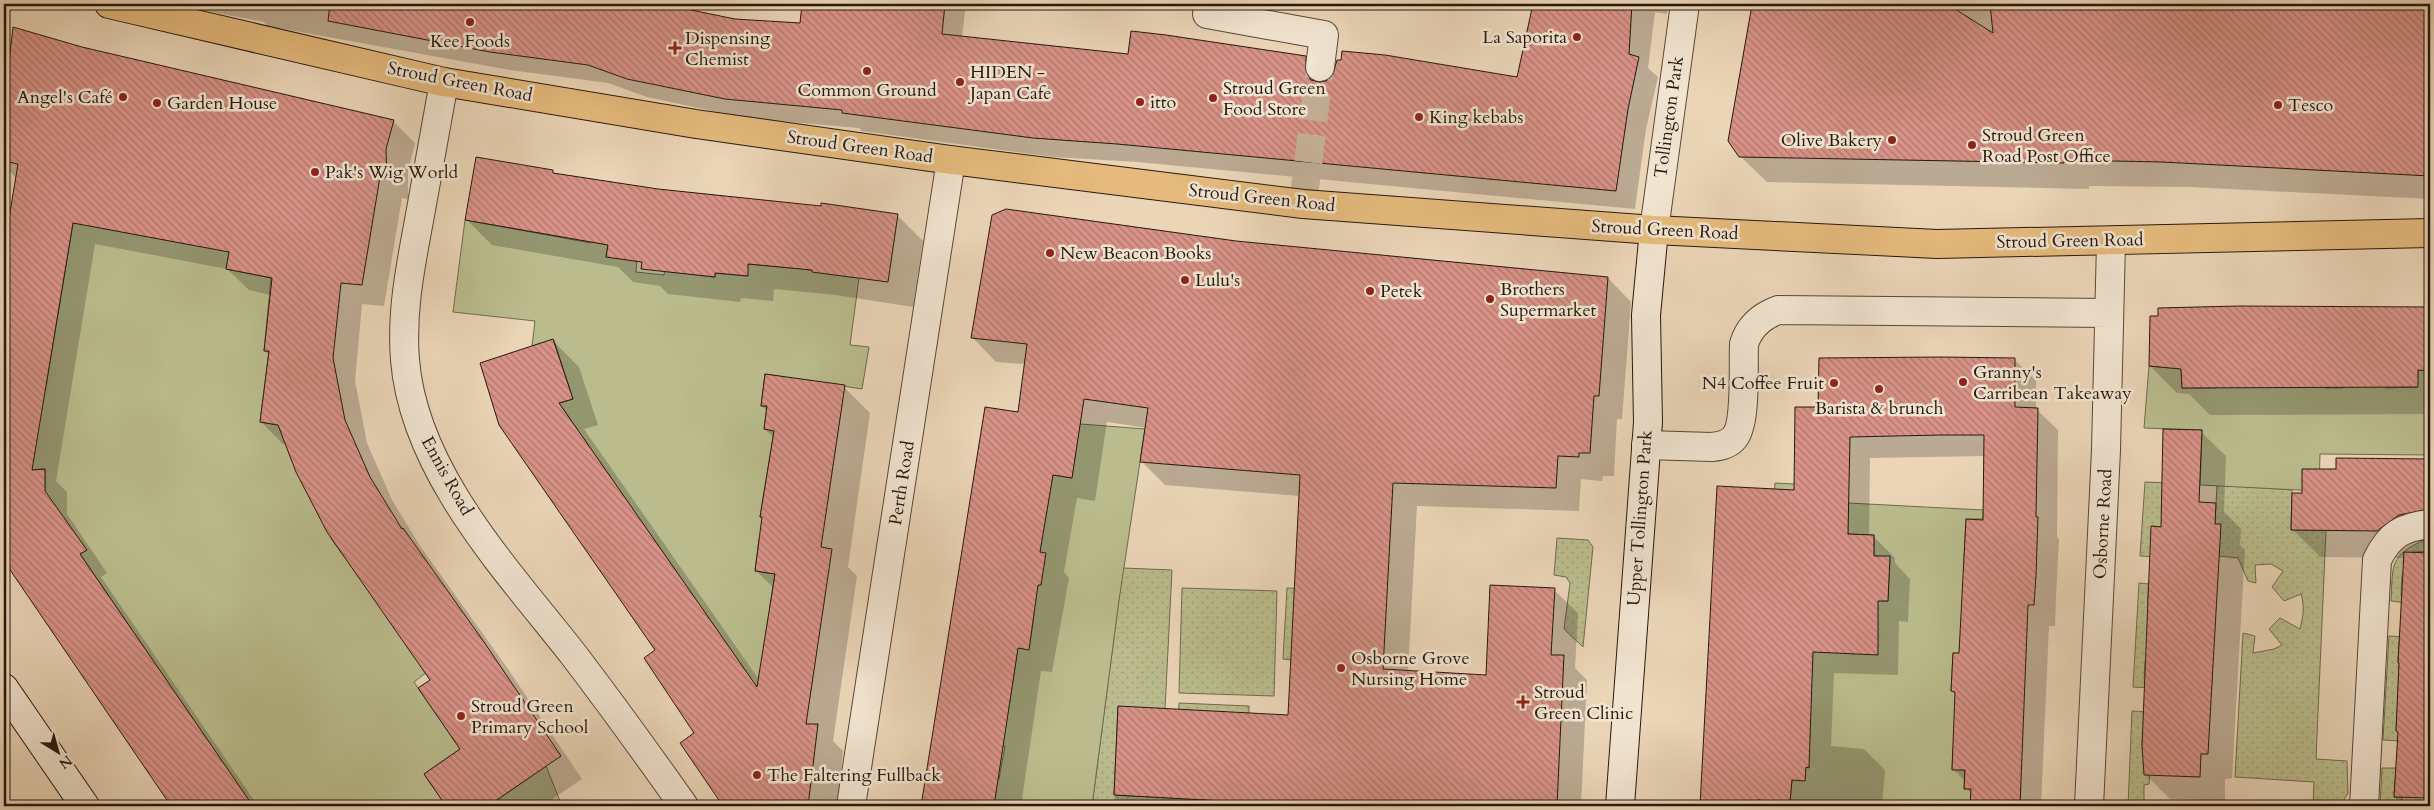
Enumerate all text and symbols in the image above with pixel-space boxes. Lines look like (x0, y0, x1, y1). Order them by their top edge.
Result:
marker: Kee Foods (464, 16, 476, 28)
place label: La Saporita (1482, 25, 1567, 50)
place label: Dispensing Chemist (685, 26, 771, 72)
place label: Kee Foods (430, 29, 510, 54)
marker: La Saporita (1571, 31, 1583, 43)
marker: Dispensing Chemist (669, 42, 681, 54)
street label: Tollington Park (1648, 54, 1690, 179)
street label: Stroud Green Road (385, 56, 535, 108)
place label: HIDEN - Japan Cafe (967, 60, 1052, 106)
marker: Common Ground (861, 65, 873, 77)
marker: HIDEN - Japan Cafe (954, 76, 966, 88)
place label: Stroud Green Food Store (1223, 76, 1326, 122)
place label: Common Ground (798, 78, 937, 103)
place label: Angel's Café (17, 85, 113, 110)
place label: itto (1150, 90, 1176, 115)
marker: Angel's Café (117, 91, 129, 103)
place label: Garden House (167, 91, 277, 116)
marker: Stroud Green Food Store (1207, 92, 1219, 104)
place label: Tesco (2288, 93, 2334, 118)
marker: itto (1134, 96, 1146, 108)
marker: Garden House (151, 97, 163, 109)
marker: Tesco (2272, 99, 2284, 111)
place label: King kebabs (1429, 105, 1524, 130)
marker: King kebabs (1413, 111, 1425, 123)
place label: Stroud Green Road Post Office (1982, 123, 2111, 169)
street label: Stroud Green Road (785, 124, 935, 170)
place label: Olive Bakery (1781, 128, 1882, 153)
marker: Olive Bakery (1886, 134, 1898, 146)
marker: Stroud Green Road Post Office (1966, 139, 1978, 151)
place label: Pak's Wig World (325, 160, 459, 185)
marker: Pak's Wig World (309, 166, 321, 178)
street label: Stroud Green Road (1188, 178, 1337, 218)
street label: Stroud Green Road (1591, 214, 1740, 246)
street label: Stroud Green Road (1996, 227, 2144, 255)
place label: New Beacon Books (1060, 241, 1211, 266)
marker: New Beacon Books (1044, 247, 1056, 259)
place label: Lulu's (1195, 268, 1240, 293)
marker: Lulu's (1179, 274, 1191, 286)
place label: Brothers Supermarket (1500, 277, 1597, 323)
place label: Petek (1380, 279, 1423, 304)
marker: Petek (1364, 285, 1376, 297)
marker: Brothers Supermarket (1484, 293, 1496, 305)
place label: Granny's Carribean Takeaway (1973, 360, 2132, 406)
place label: N4 Coffee Fruit (1702, 371, 1824, 396)
marker: Granny's Carribean Takeaway (1957, 376, 1969, 388)
marker: N4 Coffee Fruit (1828, 377, 1840, 389)
marker: Barista & brunch (1873, 383, 1885, 395)
place label: Barista & brunch (1815, 396, 1943, 421)
street label: Upper Tollington Park (1621, 429, 1659, 607)
street label: Ennis Road (415, 432, 479, 520)
street label: Perth Road (883, 438, 921, 527)
street label: Osborne Road (2088, 468, 2118, 580)
place label: Osborne Grove Nursing Home (1351, 646, 1470, 692)
marker: Osborne Grove Nursing Home (1335, 662, 1347, 674)
place label: Stroud Green Clinic (1534, 680, 1633, 726)
place label: Stroud Green Primary School (471, 694, 589, 740)
marker: Stroud Green Clinic (1516, 695, 1530, 709)
marker: Stroud Green Primary School (455, 710, 467, 722)
north arrow (32, 728, 82, 778)
text: N (55, 751, 76, 773)
place label: The Faltering Fullback (767, 763, 941, 788)
marker: The Faltering Fullback (751, 769, 763, 781)

